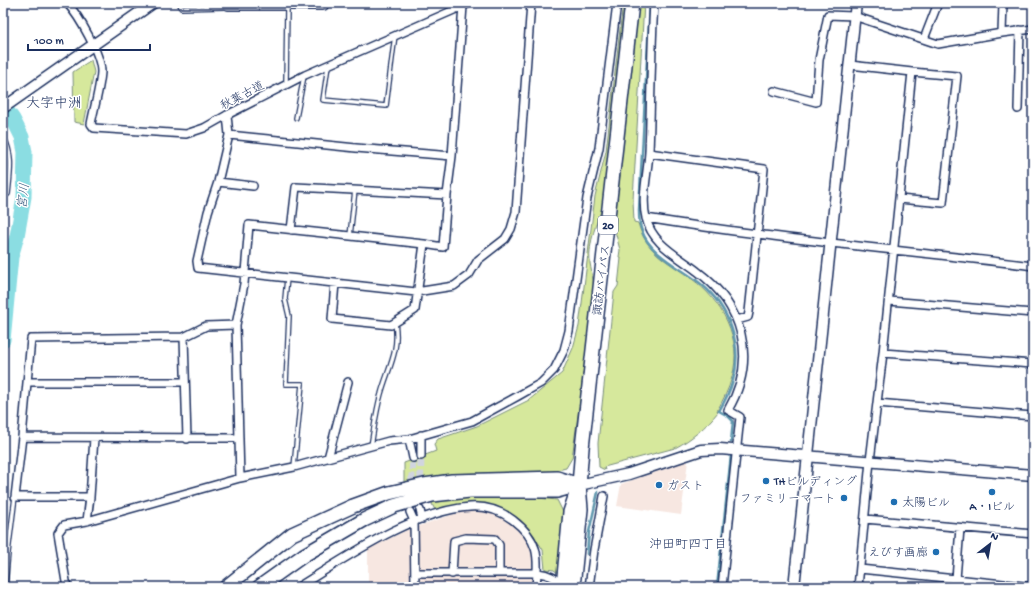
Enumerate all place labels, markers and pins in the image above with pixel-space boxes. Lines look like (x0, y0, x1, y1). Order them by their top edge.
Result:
place label: THビルディング (773, 475, 857, 490)
marker: THビルディング (761, 476, 771, 486)
marker: ガスト (654, 480, 664, 490)
place label: ガスト (667, 480, 704, 494)
marker: A・Iビル (987, 487, 997, 497)
place label: ファミリーマート (740, 493, 836, 507)
marker: ファミリーマート (839, 493, 849, 503)
place label: 太陽ビル (902, 496, 950, 511)
marker: 太陽ビル (889, 497, 899, 507)
place label: A・Iビル (969, 501, 1015, 515)
place label: えびす画廊 (868, 546, 928, 561)
marker: えびす画廊 (931, 547, 941, 557)

